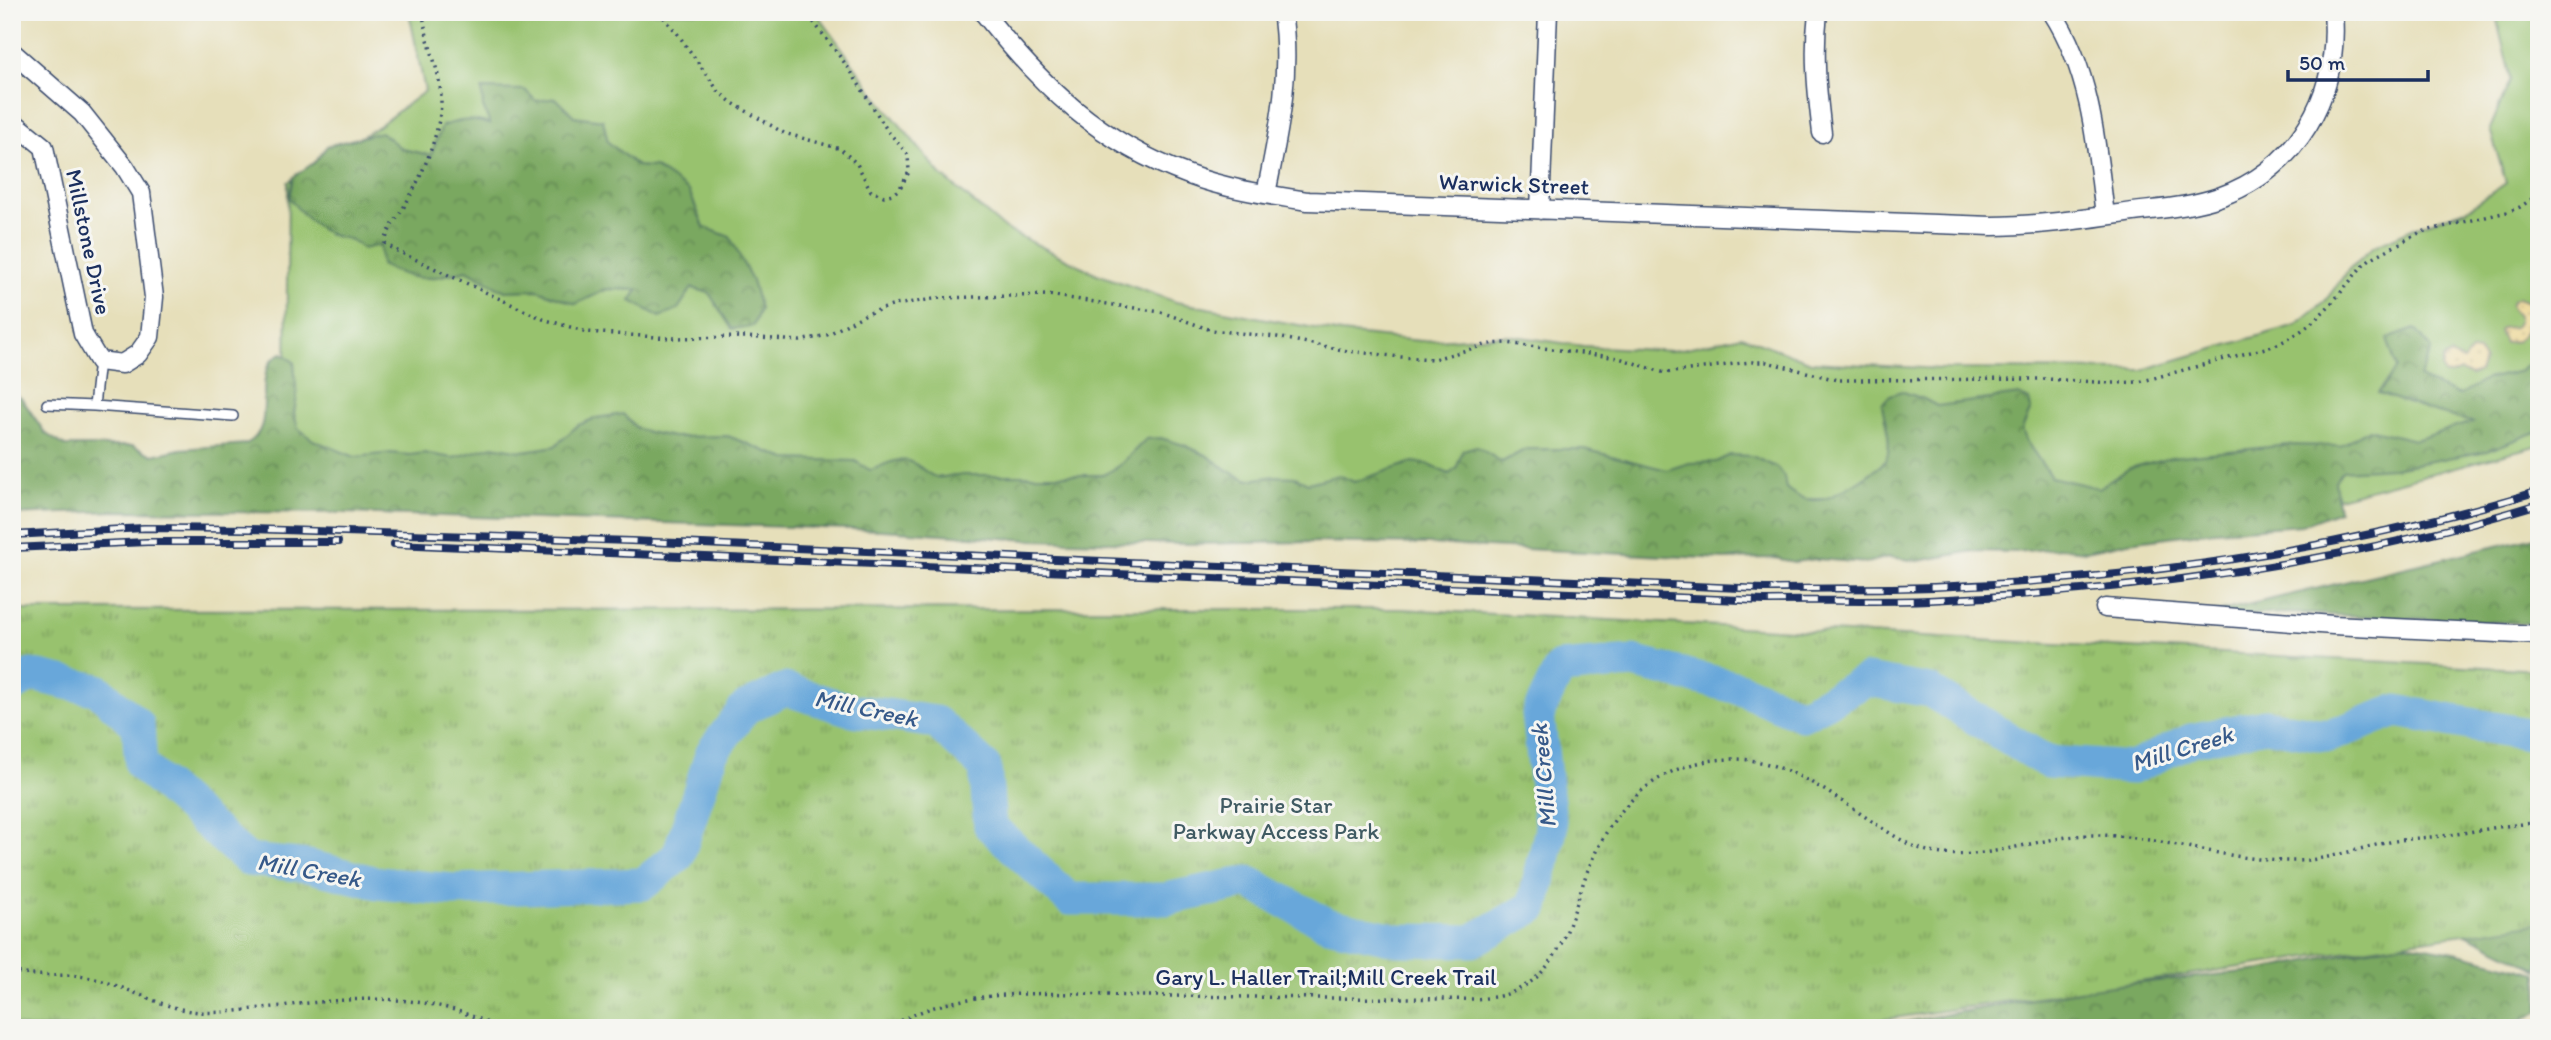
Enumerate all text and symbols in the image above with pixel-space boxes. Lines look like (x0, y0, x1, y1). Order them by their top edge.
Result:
scale bar (2288, 38, 2428, 82)
text: 50 m (2299, 50, 2346, 75)
street label: Millstone Drive (60, 167, 118, 317)
street label: Warwick Street (1438, 167, 1590, 201)
water label: Mill Creek (812, 683, 922, 733)
water label: Mill Creek (2128, 718, 2238, 777)
water label: Mill Creek (1524, 721, 1562, 829)
park label: Prairie Star Parkway Access Park (1173, 791, 1379, 845)
water label: Mill Creek (255, 847, 364, 894)
street label: Gary L. Haller Trail;Mill Creek Trail (1155, 963, 1497, 991)

